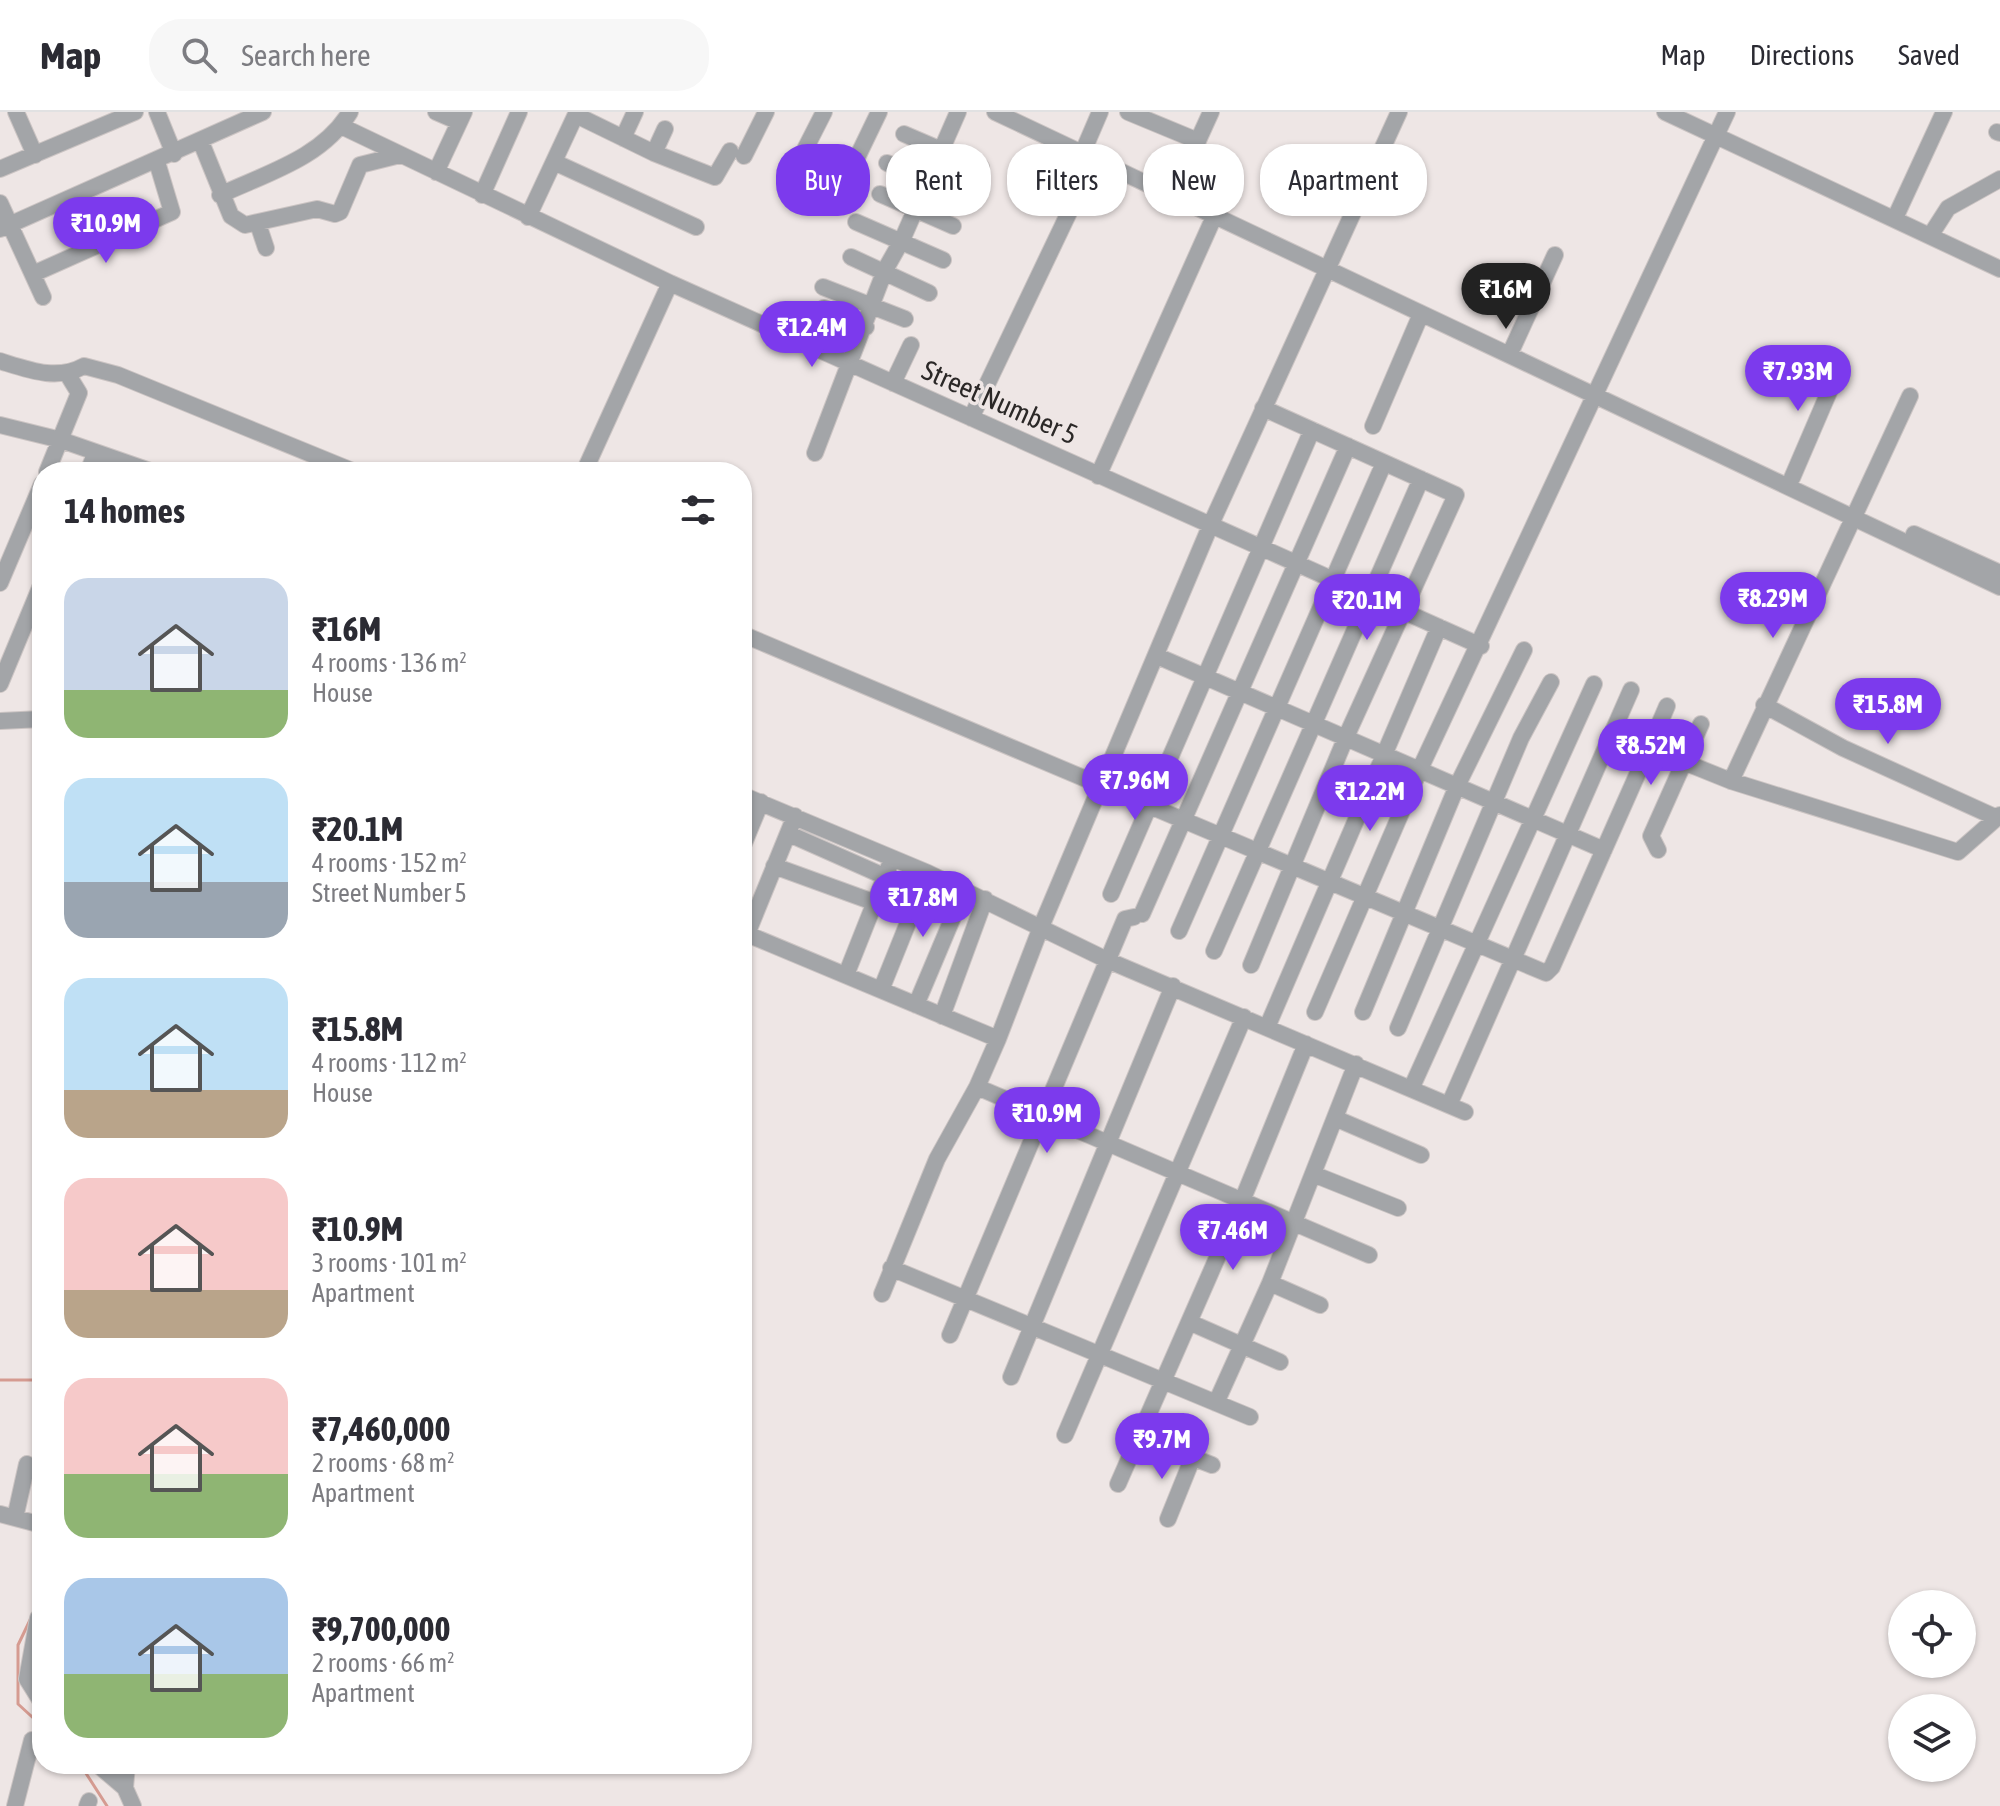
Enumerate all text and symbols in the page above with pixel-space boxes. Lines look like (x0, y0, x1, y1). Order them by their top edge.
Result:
search box (149, 19, 709, 91)
icon: search (177, 33, 221, 77)
text: Map (40, 34, 101, 77)
text: Search here (241, 38, 371, 72)
text: Map (1661, 39, 1706, 71)
text: Directions (1750, 39, 1854, 71)
text: Saved (1898, 39, 1960, 71)
chip: Buy (776, 144, 870, 216)
chip: Rent (886, 144, 991, 216)
chip: Filters (1007, 144, 1127, 216)
chip: New (1143, 144, 1244, 216)
chip: Apartment (1260, 144, 1427, 216)
pin: ₹10.9M (41, 197, 171, 265)
text: ₹10.9M (71, 208, 141, 238)
pin: ₹16M (1459, 263, 1553, 331)
text: ₹16M (1479, 274, 1533, 304)
pin: ₹12.4M (747, 301, 877, 369)
text: ₹12.4M (777, 312, 847, 342)
pin: ₹7.93M (1733, 345, 1863, 413)
street label: Street Number 5 (917, 353, 1083, 451)
text: ₹7.93M (1763, 356, 1833, 386)
icon: filters (676, 488, 720, 532)
text: 14 homes (64, 491, 185, 530)
pin: ₹8.29M (1708, 572, 1838, 640)
pin: ₹20.1M (1302, 574, 1432, 642)
text: ₹8.29M (1738, 583, 1808, 613)
text: ₹20.1M (1332, 585, 1402, 615)
text: ₹16M (312, 609, 381, 648)
icon: home (128, 610, 224, 706)
text: 4 rooms · 136 m² (312, 648, 467, 678)
text: House (312, 678, 373, 708)
pin: ₹15.8M (1823, 678, 1953, 746)
text: ₹15.8M (1853, 689, 1923, 719)
pin: ₹8.52M (1586, 719, 1716, 787)
text: ₹8.52M (1616, 730, 1686, 760)
pin: ₹7.96M (1070, 754, 1200, 822)
text: ₹7.96M (1100, 765, 1170, 795)
pin: ₹12.2M (1305, 765, 1435, 833)
text: ₹12.2M (1335, 776, 1405, 806)
text: ₹20.1M (312, 809, 403, 848)
icon: home (128, 810, 224, 906)
text: 4 rooms · 152 m² (312, 848, 467, 878)
pin: ₹17.8M (858, 871, 988, 939)
text: Street Number 5 (312, 878, 467, 908)
text: ₹17.8M (888, 882, 958, 912)
text: ₹15.8M (312, 1009, 403, 1048)
icon: home (128, 1010, 224, 1106)
text: 4 rooms · 112 m² (312, 1048, 467, 1078)
text: House (312, 1078, 373, 1108)
pin: ₹10.9M (982, 1087, 1112, 1155)
text: ₹10.9M (1012, 1098, 1082, 1128)
pin: ₹7.46M (1168, 1204, 1298, 1272)
text: ₹10.9M (312, 1209, 403, 1248)
icon: home (128, 1210, 224, 1306)
text: ₹7.46M (1198, 1215, 1268, 1245)
text: 3 rooms · 101 m² (312, 1248, 467, 1278)
text: Apartment (312, 1278, 415, 1308)
text: ₹7,460,000 (312, 1409, 451, 1448)
icon: home (128, 1410, 224, 1506)
pin: ₹9.7M (1106, 1413, 1218, 1481)
text: ₹9.7M (1133, 1424, 1191, 1454)
text: 2 rooms · 68 m² (312, 1448, 454, 1478)
text: Apartment (312, 1478, 415, 1508)
map controls (1888, 1590, 1976, 1782)
button: locate (1888, 1590, 1976, 1678)
text: ₹9,700,000 (312, 1609, 451, 1648)
icon: home (128, 1610, 224, 1706)
text: 2 rooms · 66 m² (312, 1648, 454, 1678)
text: Apartment (312, 1678, 415, 1708)
button: layers (1888, 1694, 1976, 1782)

